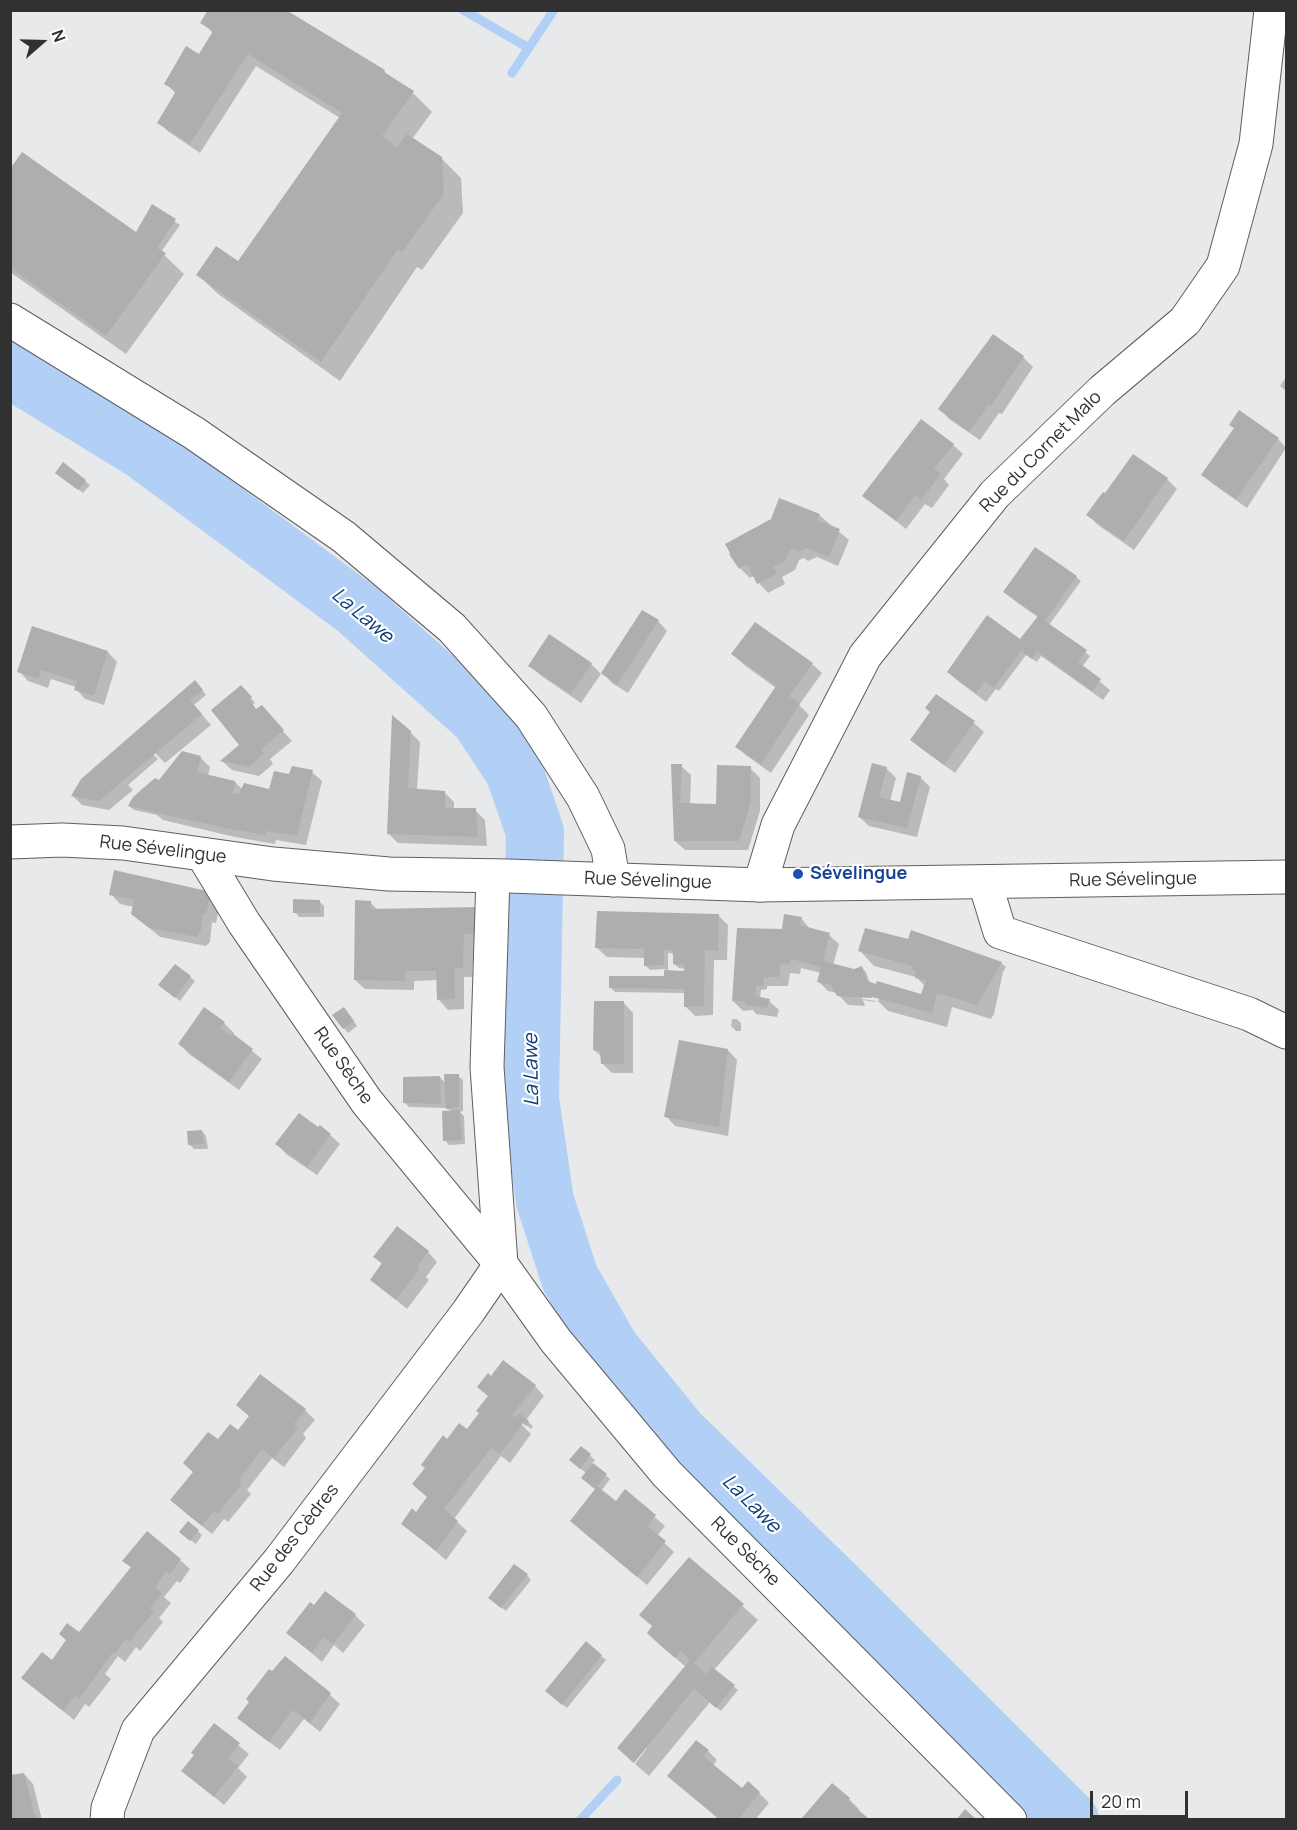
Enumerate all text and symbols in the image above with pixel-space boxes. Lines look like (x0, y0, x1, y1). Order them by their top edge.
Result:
north arrow (12, 12, 72, 72)
text: N (47, 27, 71, 45)
street label: Rue du Cornet Malo (976, 387, 1106, 517)
water label: La Lawe (326, 583, 398, 649)
street label: Rue Sévelingue (98, 831, 228, 869)
place label: Sévelingue (810, 863, 907, 885)
marker: Sévelingue (791, 867, 805, 881)
street label: Rue Sévelingue (584, 868, 712, 894)
street label: Rue Sévelingue (1069, 868, 1197, 892)
street label: Rue Sèche (309, 1023, 377, 1109)
water label: La Lawe (519, 1033, 545, 1107)
water label: La Lawe (717, 1470, 785, 1538)
street label: Rue des Cèdres (246, 1480, 344, 1596)
street label: Rue Sèche (706, 1513, 784, 1591)
scale bar (1093, 1779, 1190, 1817)
text: 20 m (1101, 1789, 1141, 1813)

